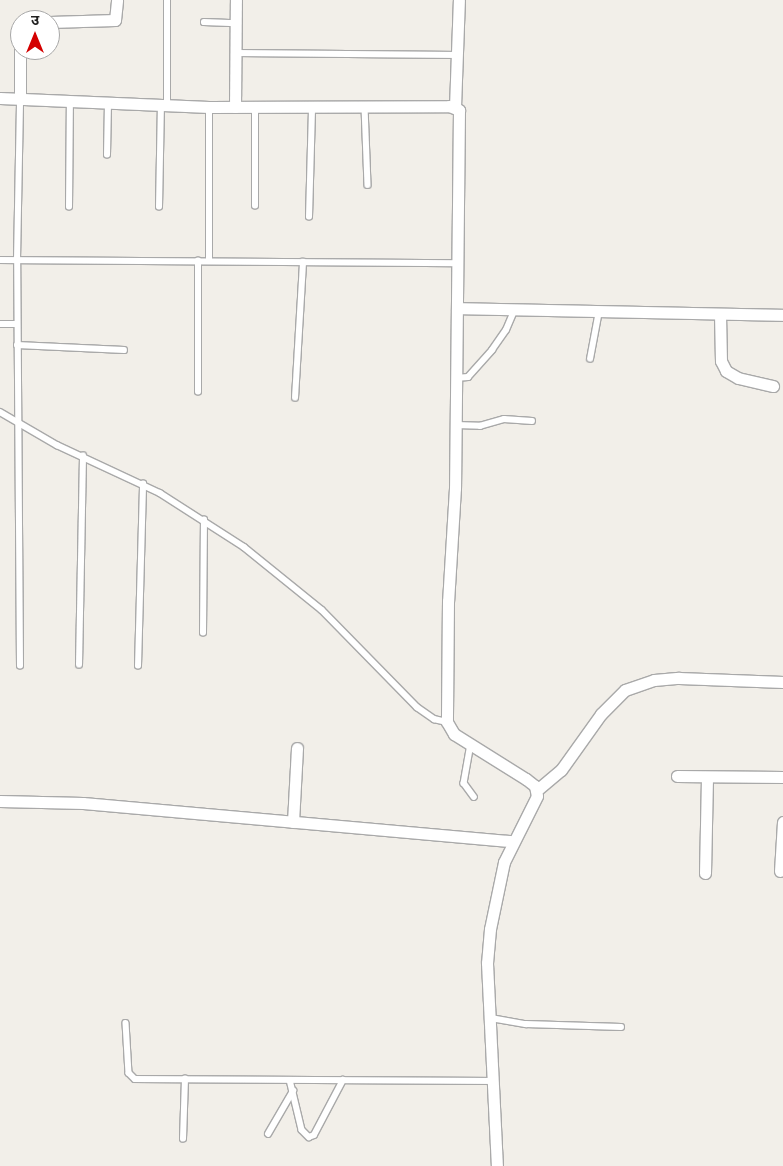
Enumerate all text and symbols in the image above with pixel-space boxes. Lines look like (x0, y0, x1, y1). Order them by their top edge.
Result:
north arrow (10, 10, 60, 60)
text: उ (31, 12, 39, 29)

